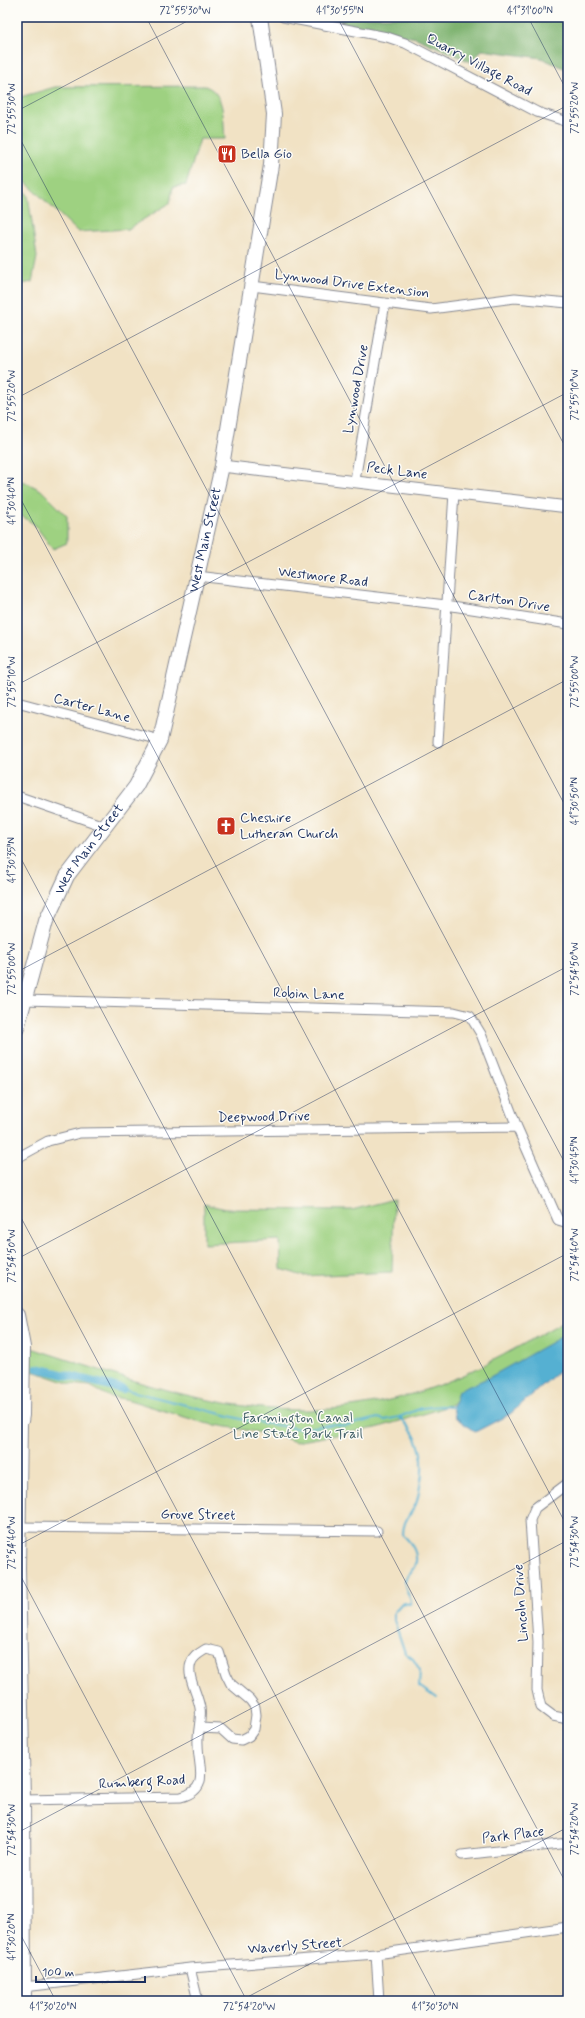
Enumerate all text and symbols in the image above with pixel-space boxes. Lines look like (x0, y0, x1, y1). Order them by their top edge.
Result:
text: 72°55'30"W (159, 4, 211, 18)
text: 41°30'55"N (316, 4, 364, 18)
text: 41°31'00"N (507, 4, 553, 18)
street label: Quarry Village Road (422, 30, 535, 102)
text: 72°55'20"W (568, 82, 582, 134)
text: 72°55'30"W (5, 83, 19, 135)
restaurant icon: Bella Gio (216, 143, 238, 165)
place label: Bella Gio (241, 145, 292, 163)
street label: Lynwood Drive Extension (274, 266, 430, 302)
street label: Lynwood Drive (339, 343, 373, 435)
text: 72°55'10"W (568, 369, 582, 421)
text: 72°55'20"W (5, 370, 19, 422)
street label: Peck Lane (366, 458, 428, 484)
text: 41°30'40"N (5, 477, 19, 525)
street label: West Main Street (185, 485, 226, 594)
street label: Westmore Road (277, 563, 369, 591)
street label: Carlton Drive (467, 586, 551, 616)
text: 72°55'10"W (5, 656, 19, 708)
text: 72°55'00"W (568, 656, 582, 708)
street label: Carter Lane (52, 689, 133, 727)
text: 41°30'50"N (568, 777, 582, 825)
street label: West Main Street (51, 800, 128, 897)
place label: Cheshire Lutheran Church (240, 809, 338, 843)
church icon: Cheshire Lutheran Church (215, 815, 237, 837)
text: 41°30'35"N (5, 837, 19, 883)
text: 72°54'50"W (568, 942, 582, 996)
text: 72°55'00"W (5, 943, 19, 995)
street label: Robin Lane (273, 984, 345, 1004)
street label: Deepwood Drive (218, 1107, 310, 1127)
text: 41°30'45"N (568, 1136, 582, 1184)
text: 72°54'40"W (568, 1228, 582, 1282)
text: 72°54'50"W (5, 1229, 19, 1283)
park label: Farmington Canal Line State Park Trail (233, 1409, 363, 1443)
street label: Grove Street (160, 1505, 236, 1525)
text: 72°54'40"W (5, 1516, 19, 1570)
text: 72°54'30"W (568, 1516, 582, 1568)
street label: Lincoln Drive (509, 1563, 533, 1643)
street label: Rumberg Road (98, 1771, 186, 1795)
text: 72°54'20"W (568, 1803, 582, 1855)
text: 72°54'30"W (5, 1804, 19, 1856)
street label: Park Place (481, 1822, 545, 1848)
text: 41°30'20"N (5, 1913, 19, 1960)
street label: Waverly Street (247, 1934, 343, 1958)
scale bar (36, 1958, 145, 1984)
text: 100 m (42, 1965, 74, 1981)
text: 41°30'20"N (30, 2000, 77, 2014)
text: 72°54'20"W (223, 2000, 275, 2014)
text: 41°30'30"N (412, 2000, 459, 2014)

